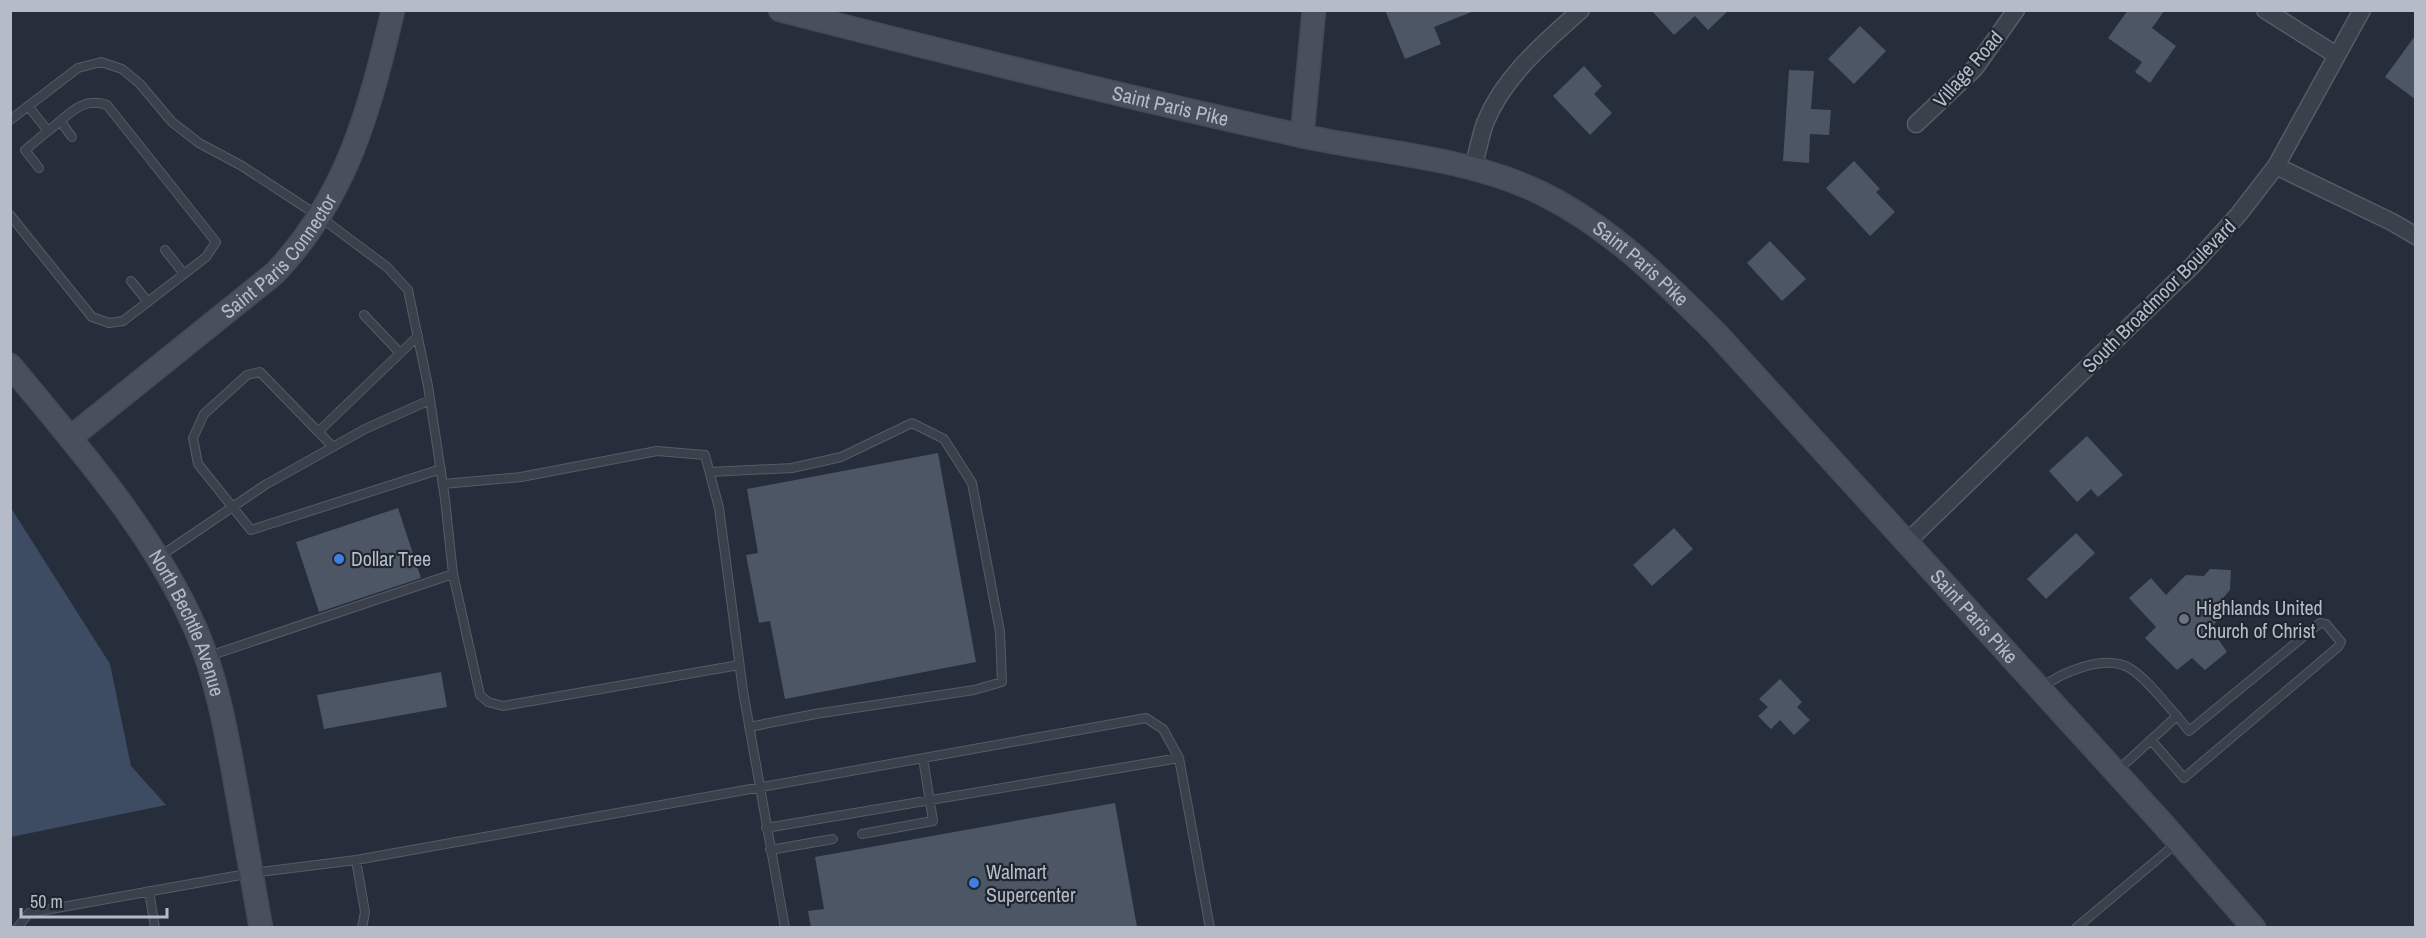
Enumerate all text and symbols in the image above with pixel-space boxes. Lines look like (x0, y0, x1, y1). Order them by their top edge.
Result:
street label: Village Road (1927, 24, 2009, 113)
street label: Saint Paris Pike (1110, 79, 1231, 132)
street label: Saint Paris Connector (215, 189, 343, 324)
street label: South Broadmoor Boulevard (2076, 213, 2241, 378)
street label: Saint Paris Pike (1588, 214, 1695, 312)
street label: North Bechtle Avenue (143, 544, 231, 699)
place label: Dollar Tree (351, 545, 431, 572)
marker: Dollar Tree (332, 552, 346, 566)
street label: Saint Paris Pike (1925, 563, 2024, 669)
place label: Highlands United Church of Christ (2196, 594, 2323, 644)
marker: Highlands United Church of Christ (2177, 612, 2191, 626)
place label: Walmart Supercenter (986, 858, 1076, 908)
marker: Walmart Supercenter (967, 876, 981, 890)
scale bar (21, 881, 166, 919)
text: 50 m (30, 889, 63, 914)

